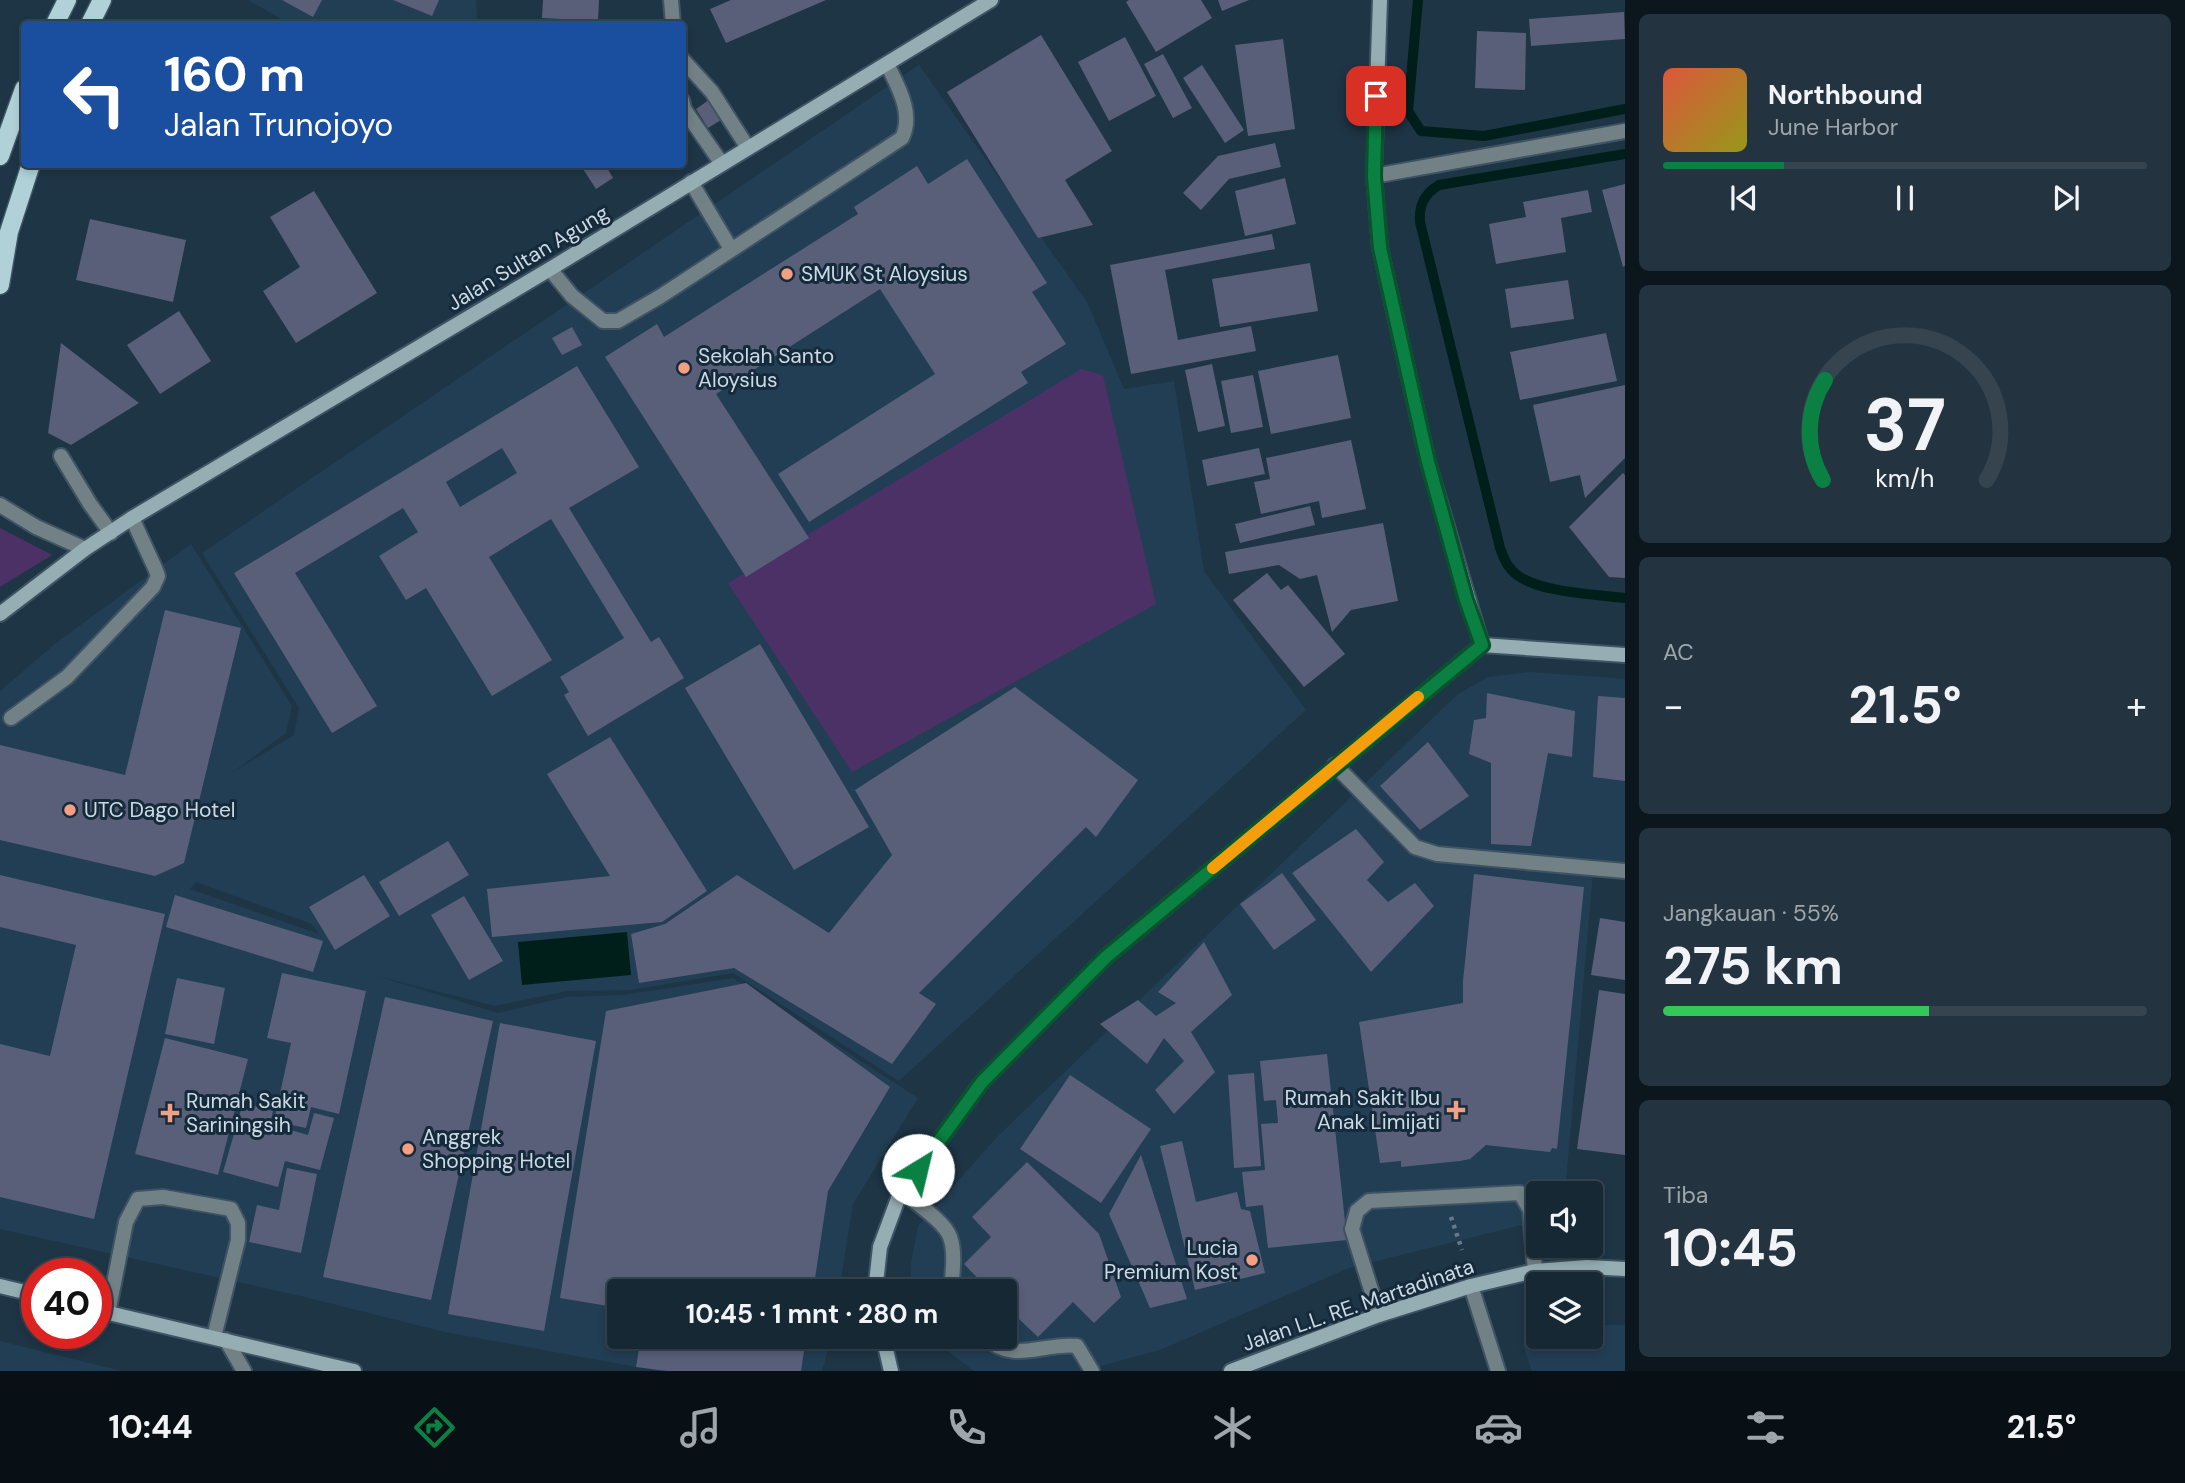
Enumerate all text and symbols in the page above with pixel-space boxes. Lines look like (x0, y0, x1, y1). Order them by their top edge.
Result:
text: 160 m (164, 42, 305, 106)
icon: left (49, 49, 140, 140)
pin (1346, 66, 1406, 126)
icon: arrive (1357, 77, 1395, 115)
text: Northbound (1768, 78, 1923, 112)
text: Jalan Trunojoyo (164, 104, 393, 146)
text: June Harbor (1768, 112, 1898, 142)
icon: previous (1725, 179, 1763, 217)
icon: pause (1886, 179, 1924, 217)
icon: next (2047, 179, 2085, 217)
street label: Jalan Sultan Agung (442, 199, 614, 317)
place label: SMUK St Aloysius (801, 260, 968, 288)
marker: SMUK St Aloysius (779, 266, 795, 282)
place label: Sekolah Santo Aloysius (698, 342, 834, 394)
marker: Sekolah Santo Aloysius (676, 360, 692, 376)
text: 37 (1864, 379, 1946, 474)
text: km/h (1875, 462, 1935, 495)
text: AC (1663, 637, 1694, 667)
text: 21.5° (1848, 671, 1962, 739)
text: − (1663, 681, 1684, 731)
text: + (2126, 681, 2147, 731)
place label: UTC Dago Hotel (84, 796, 236, 824)
marker: UTC Dago Hotel (62, 802, 78, 818)
text: Jangkauan · 55% (1663, 898, 1839, 928)
text: 275 km (1663, 932, 1843, 1000)
place label: Rumah Sakit Ibu Anak Limijati (1285, 1084, 1440, 1136)
place label: Rumah Sakit Sariningsih (186, 1087, 306, 1139)
marker: Rumah Sakit Ibu Anak Limijati (1446, 1100, 1466, 1120)
marker: Rumah Sakit Sariningsih (160, 1103, 180, 1123)
place label: Anggrek Shopping Hotel (422, 1123, 570, 1175)
position arrow (881, 1133, 955, 1207)
marker: Anggrek Shopping Hotel (400, 1141, 416, 1157)
text: Tiba (1663, 1180, 1708, 1210)
map controls (1526, 1181, 1603, 1349)
button: sound (1526, 1181, 1603, 1258)
text: 10:45 (1663, 1214, 1798, 1282)
place label: Lucia Premium Kost (1104, 1234, 1238, 1286)
street label: Jalan L.L. RE. Martadinata (1238, 1252, 1478, 1358)
marker: Lucia Premium Kost (1244, 1252, 1260, 1268)
speed limit sign: 40 (21, 1258, 112, 1349)
button: layers (1526, 1272, 1603, 1349)
text: 10:45 · 1 mnt · 280 m (686, 1297, 938, 1331)
icon: directions (410, 1403, 459, 1452)
icon: music (676, 1403, 725, 1452)
icon: phone (942, 1403, 991, 1452)
icon: climate (1208, 1403, 1257, 1452)
icon: car (1474, 1403, 1523, 1452)
icon: filters (1741, 1403, 1790, 1452)
text: 10:44 (109, 1406, 192, 1448)
text: 21.5° (2007, 1406, 2076, 1448)

